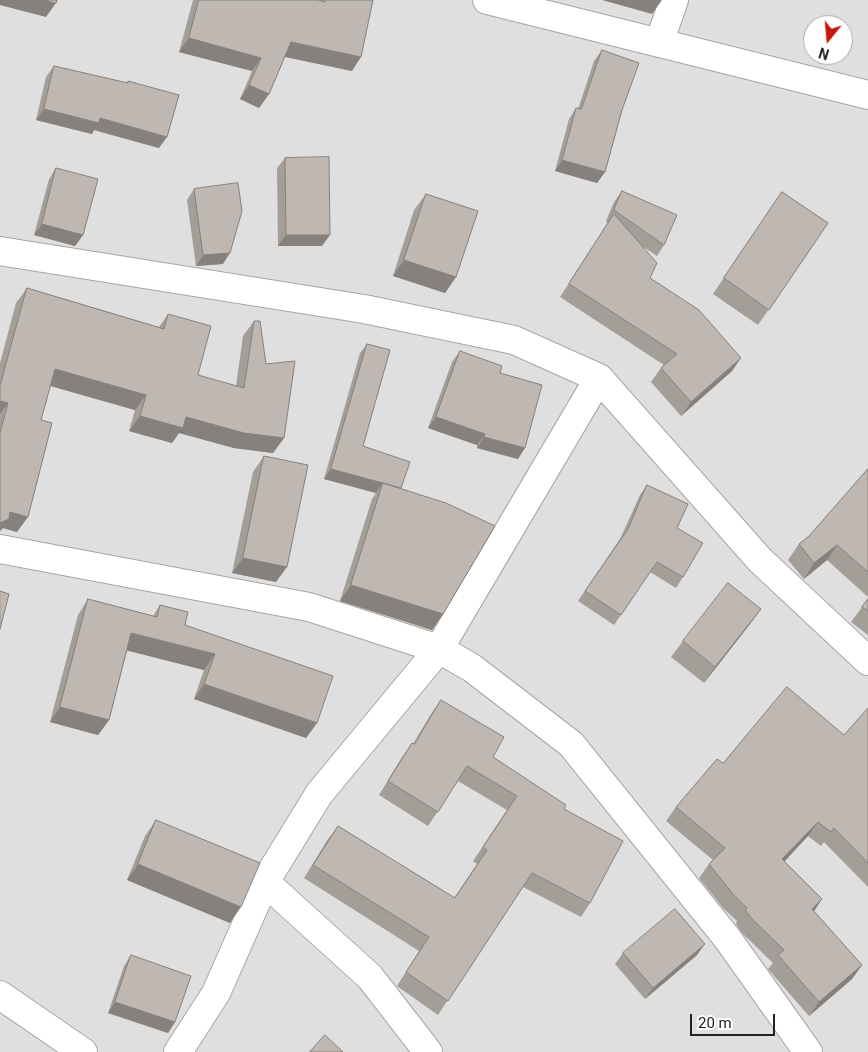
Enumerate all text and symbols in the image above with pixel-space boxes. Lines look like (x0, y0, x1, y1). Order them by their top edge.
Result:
north arrow (803, 15, 853, 65)
text: N (817, 44, 831, 62)
scale bar (693, 1004, 778, 1036)
text: 20 m (698, 1014, 732, 1032)

